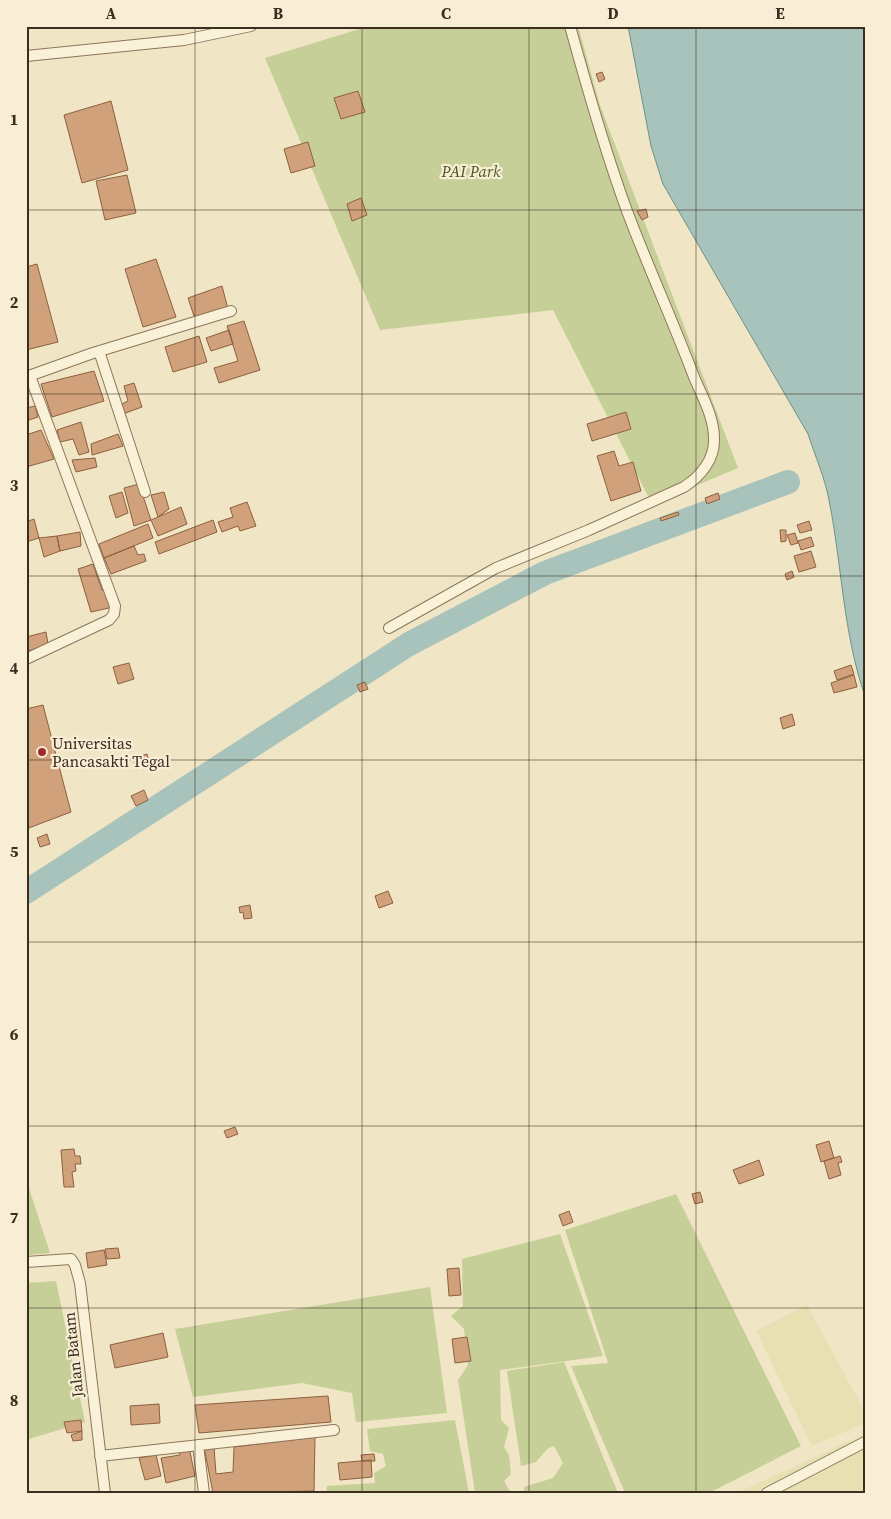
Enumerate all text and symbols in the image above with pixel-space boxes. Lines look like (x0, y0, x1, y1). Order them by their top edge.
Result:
text: A (106, 2, 117, 24)
text: B (273, 2, 284, 24)
text: C (441, 2, 451, 24)
text: D (607, 2, 619, 24)
text: E (775, 2, 785, 24)
text: 1 (10, 108, 18, 130)
park label: PAI Park (441, 160, 501, 182)
text: 2 (10, 291, 19, 313)
text: 3 (10, 474, 19, 496)
text: 4 (10, 657, 19, 679)
place label: Universitas Pancasakti Tegal (52, 732, 170, 772)
marker: Universitas Pancasakti Tegal (36, 746, 48, 758)
text: 5 (10, 840, 19, 862)
text: 6 (10, 1023, 19, 1045)
text: 7 (10, 1206, 19, 1228)
street label: Jalan Batam (58, 1311, 89, 1400)
text: 8 (10, 1389, 18, 1411)

